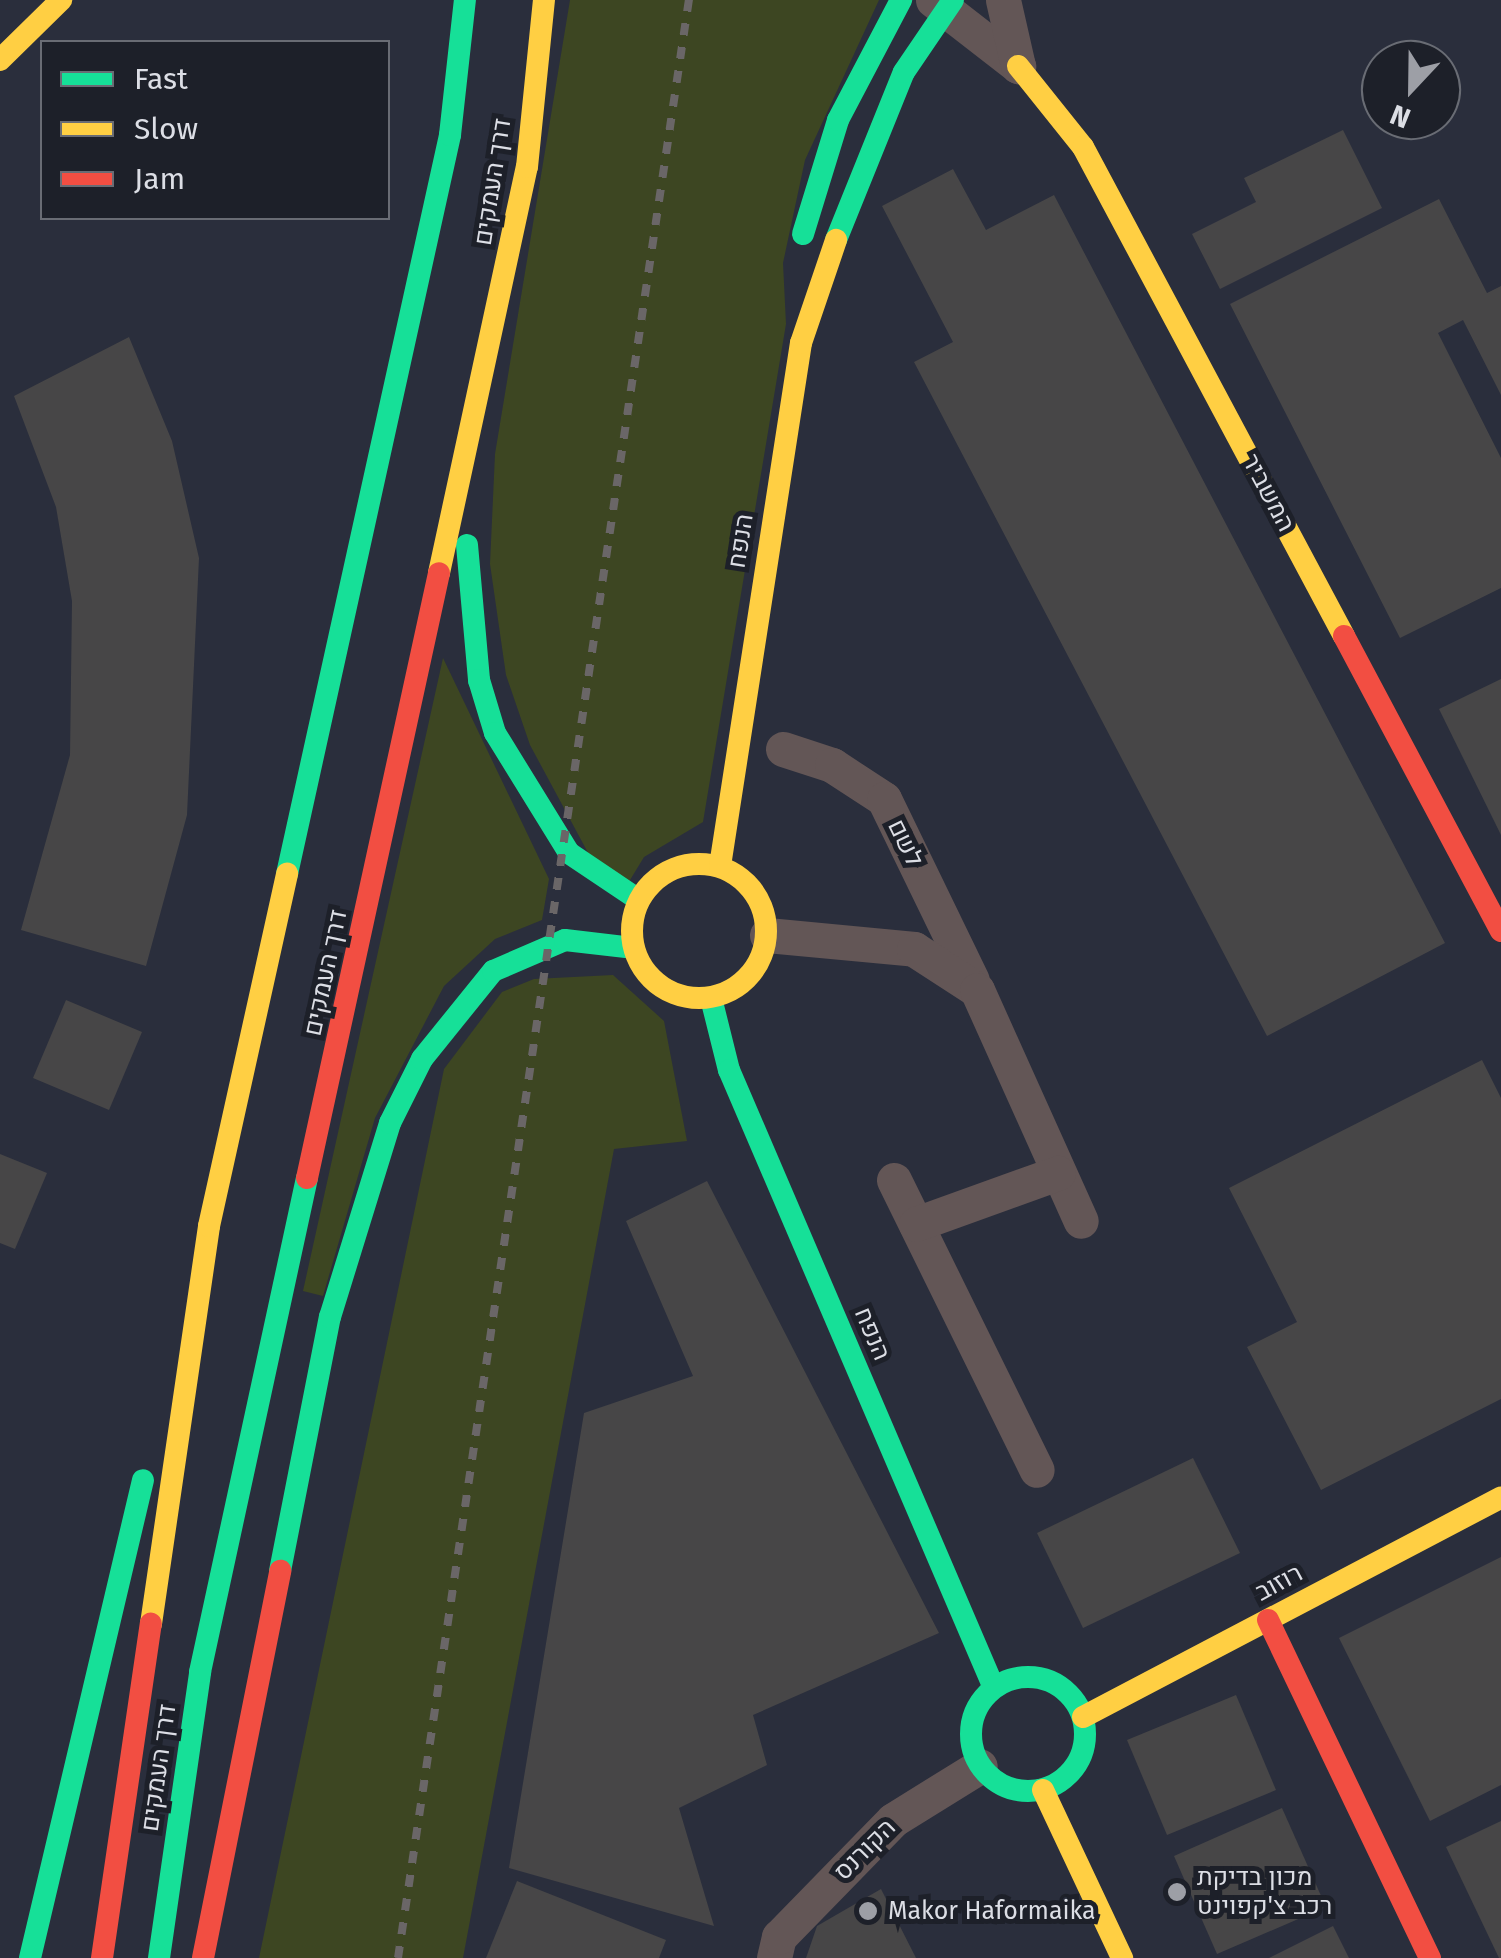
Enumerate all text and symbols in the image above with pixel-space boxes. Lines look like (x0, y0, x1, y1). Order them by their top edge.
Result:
legend (40, 40, 390, 220)
north arrow (1361, 40, 1461, 140)
text: Fast (134, 61, 188, 97)
text: N (1386, 98, 1415, 135)
text: Slow (134, 111, 198, 147)
street label: דרך העמקים (468, 116, 518, 248)
text: Jam (134, 161, 185, 197)
street label: המשביר (1235, 449, 1301, 537)
street label: הנפח (722, 512, 760, 570)
street label: לשם (881, 815, 929, 871)
street label: דרך העמקים (298, 907, 354, 1039)
street label: הנפח (848, 1303, 896, 1365)
street label: רוזוב (1250, 1558, 1308, 1608)
street label: דרך העמקים (135, 1702, 183, 1834)
street label: הקורנס (828, 1813, 902, 1887)
place label: מכון בדיקת רכב צ'קפוינט (1197, 1863, 1332, 1922)
marker: מכון בדיקת רכב צ'קפוינט (1166, 1881, 1188, 1903)
place label: Makor Haformaika (888, 1896, 1096, 1926)
marker: Makor Haformaika (857, 1900, 879, 1922)

